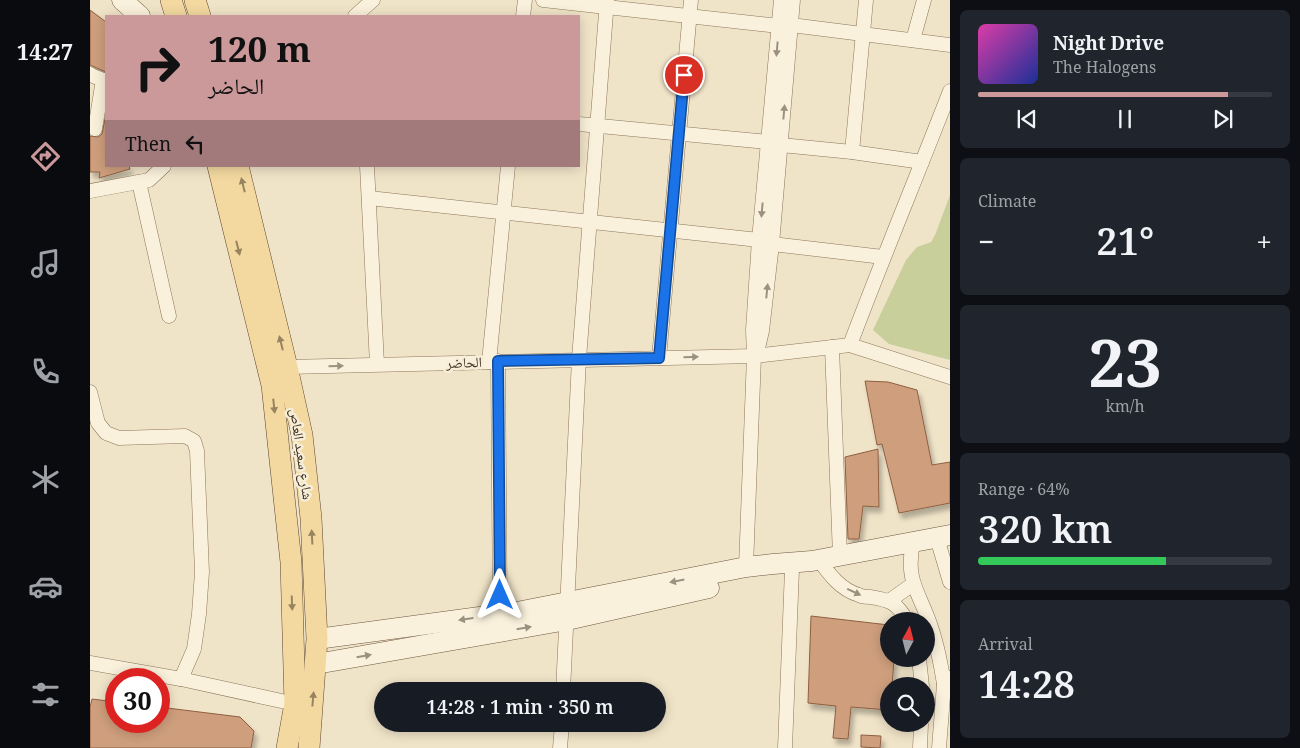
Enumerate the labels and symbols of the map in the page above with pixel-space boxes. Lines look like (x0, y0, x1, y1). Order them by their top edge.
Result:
one-way arrow (773, 41, 781, 57)
pin (663, 54, 705, 96)
one-way arrow (780, 104, 788, 120)
one-way arrow (239, 177, 247, 192)
one-way arrow (758, 203, 766, 219)
one-way arrow (234, 240, 242, 255)
one-way arrow (763, 283, 771, 299)
one-way arrow (277, 335, 285, 350)
street label: الحاضر (445, 352, 482, 372)
one-way arrow (683, 353, 699, 361)
one-way arrow (328, 361, 344, 369)
one-way arrow (270, 398, 278, 414)
street label: شارع سعيد العاص (285, 407, 318, 501)
one-way arrow (308, 529, 316, 545)
position arrow (473, 568, 525, 620)
one-way arrow (669, 577, 685, 585)
one-way arrow (847, 589, 861, 597)
one-way arrow (288, 595, 296, 611)
north arrow (880, 612, 935, 668)
one-way arrow (458, 615, 474, 623)
one-way arrow (516, 624, 532, 632)
one-way arrow (356, 651, 372, 659)
speed limit sign: 30 (105, 668, 170, 733)
one-way arrow (309, 691, 317, 707)

